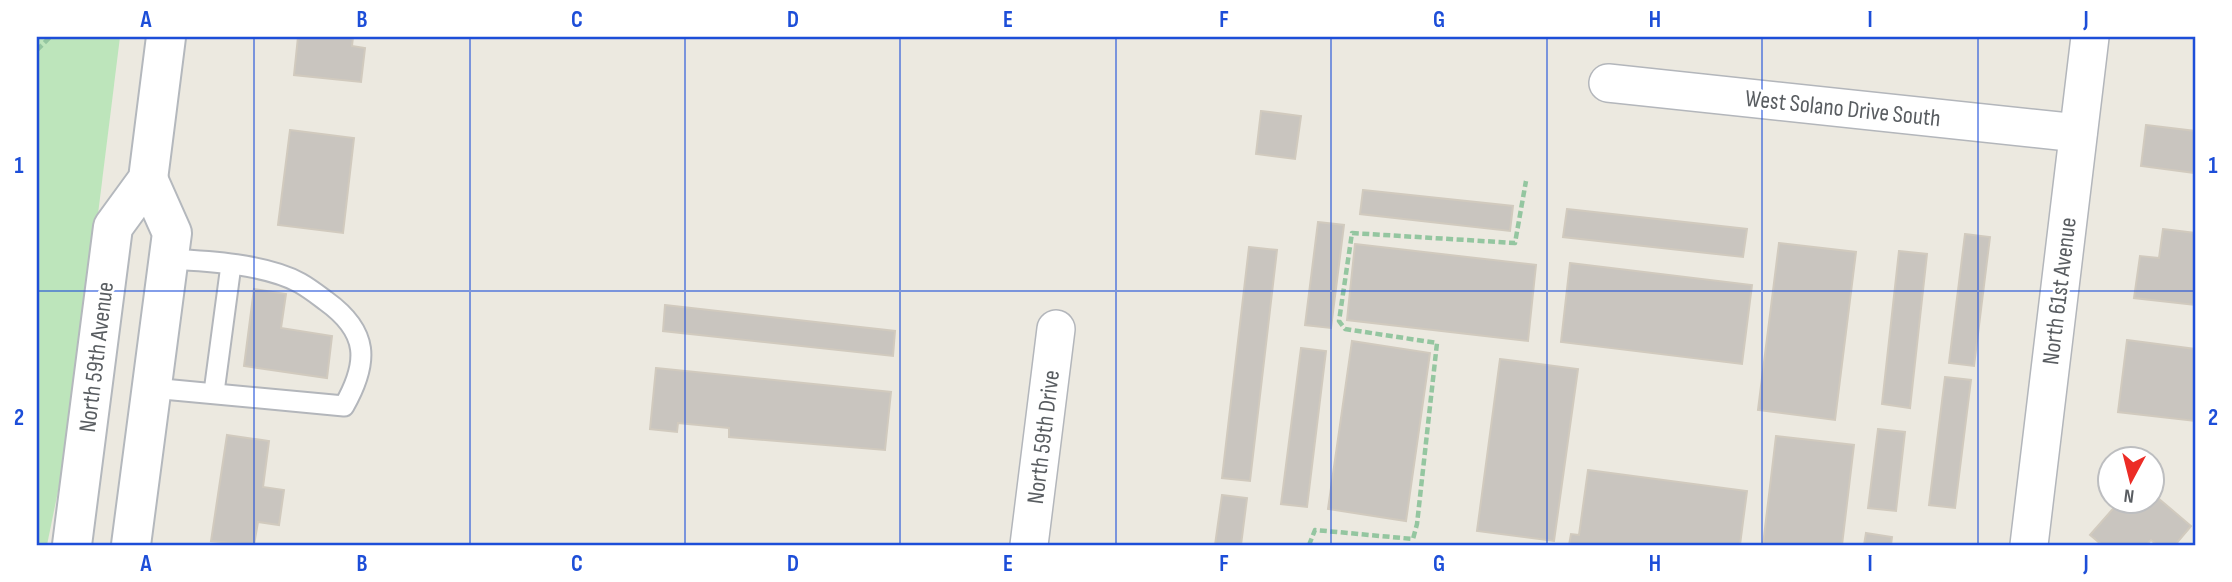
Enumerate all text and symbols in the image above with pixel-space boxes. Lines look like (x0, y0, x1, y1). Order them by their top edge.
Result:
text: A (140, 6, 153, 34)
text: B (357, 6, 368, 34)
text: C (571, 6, 583, 34)
text: D (787, 6, 799, 34)
text: E (1003, 6, 1013, 34)
text: F (1219, 6, 1229, 34)
text: G (1433, 6, 1445, 34)
text: H (1649, 6, 1661, 34)
text: I (1867, 6, 1873, 34)
text: J (2082, 6, 2089, 34)
street label: West Solano Drive South (1744, 84, 1942, 133)
text: 1 (14, 152, 24, 180)
text: 1 (2208, 152, 2218, 180)
street label: North 61st Avenue (2036, 216, 2083, 366)
street label: North 59th Avenue (73, 280, 120, 434)
street label: North 59th Drive (1021, 369, 1066, 506)
text: 2 (14, 404, 24, 432)
text: 2 (2208, 404, 2218, 432)
north arrow (2096, 446, 2166, 516)
text: N (2123, 483, 2136, 507)
text: A (140, 550, 153, 578)
text: B (357, 550, 368, 578)
text: C (571, 550, 583, 578)
text: D (787, 550, 799, 578)
text: E (1003, 550, 1013, 578)
text: F (1219, 550, 1229, 578)
text: G (1433, 550, 1445, 578)
text: H (1649, 550, 1661, 578)
text: I (1867, 550, 1873, 578)
text: J (2082, 550, 2089, 578)

